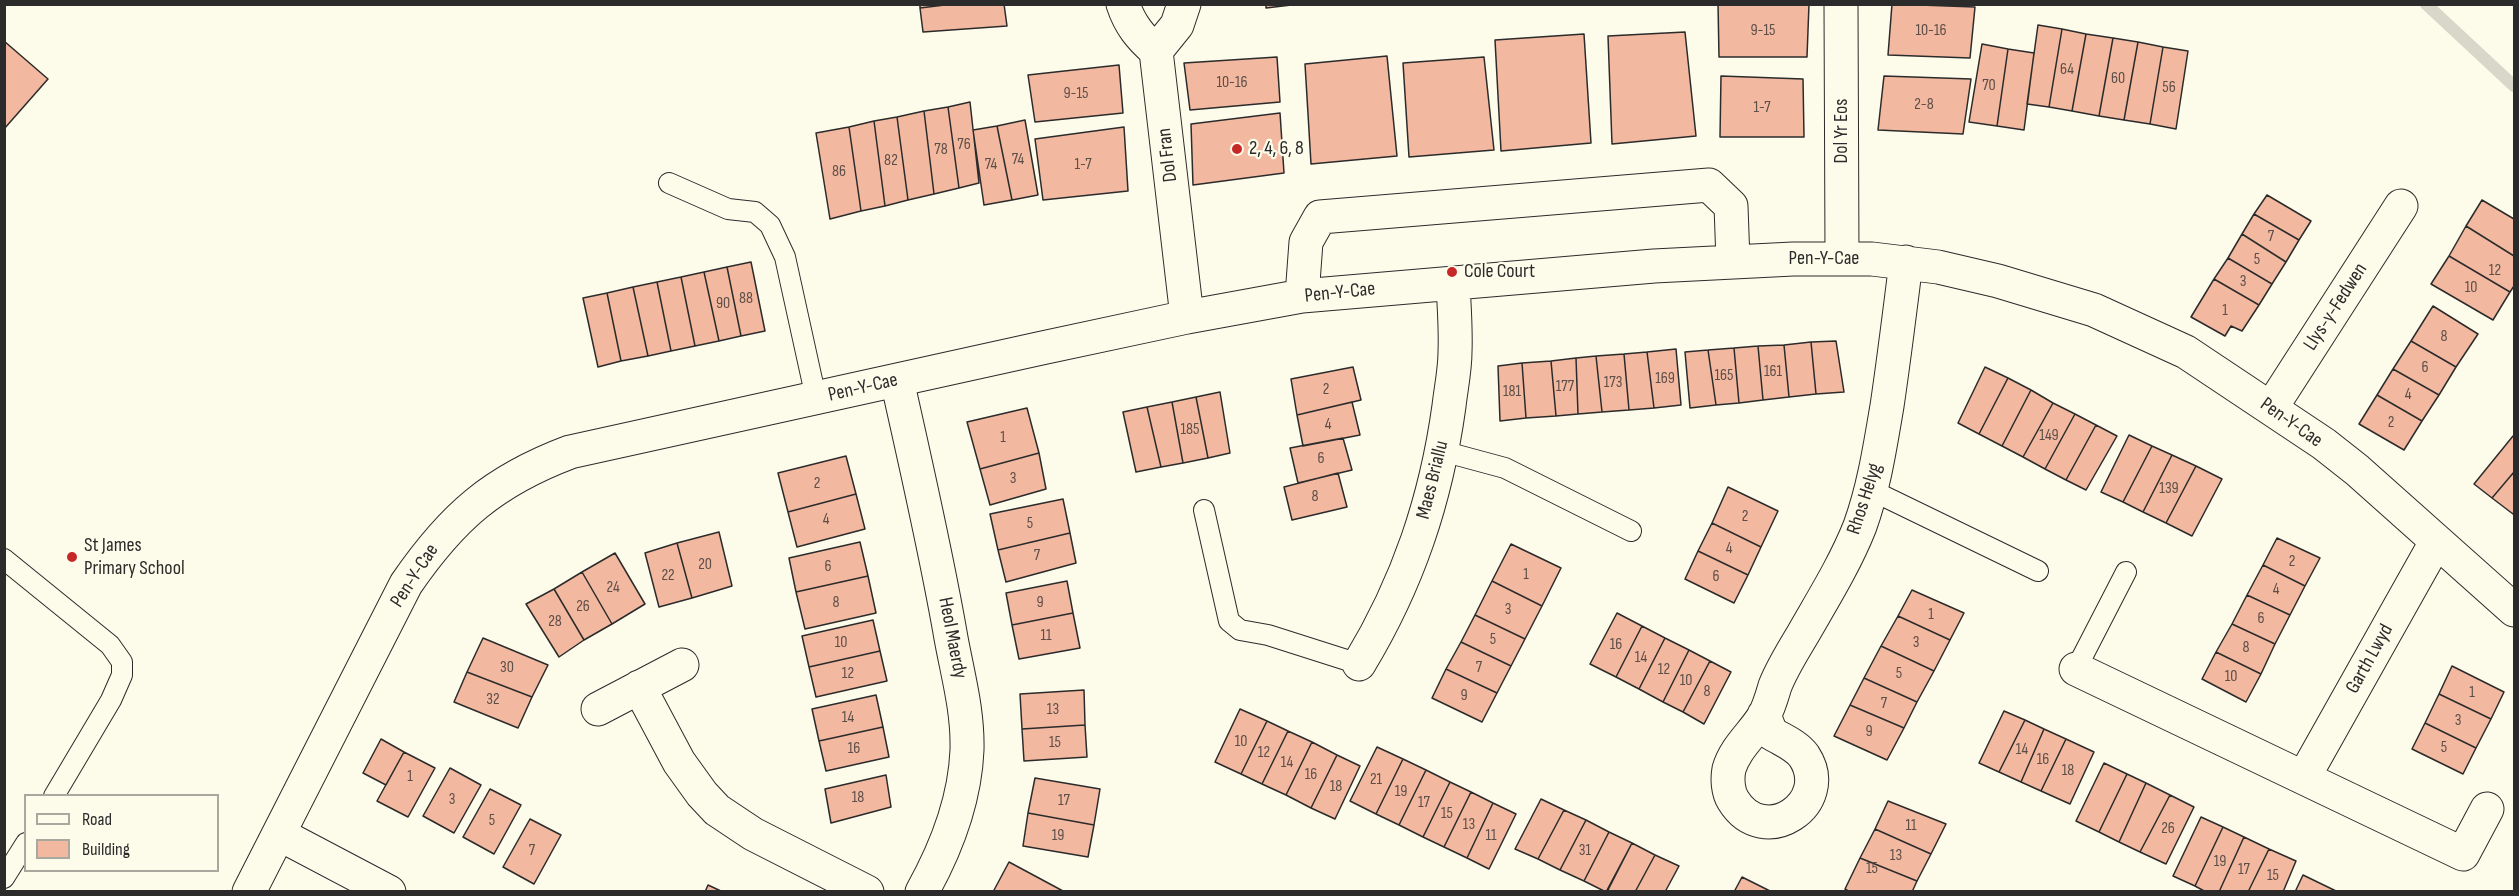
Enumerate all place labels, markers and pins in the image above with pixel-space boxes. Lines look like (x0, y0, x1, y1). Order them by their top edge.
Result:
place label: 2, 4, 6, 8 (1249, 137, 1304, 161)
marker: 2, 4, 6, 8 (1230, 142, 1244, 156)
place label: Cole Court (1464, 260, 1535, 284)
marker: Cole Court (1445, 265, 1459, 279)
place label: St James Primary School (84, 534, 185, 581)
marker: St James Primary School (65, 550, 79, 564)

